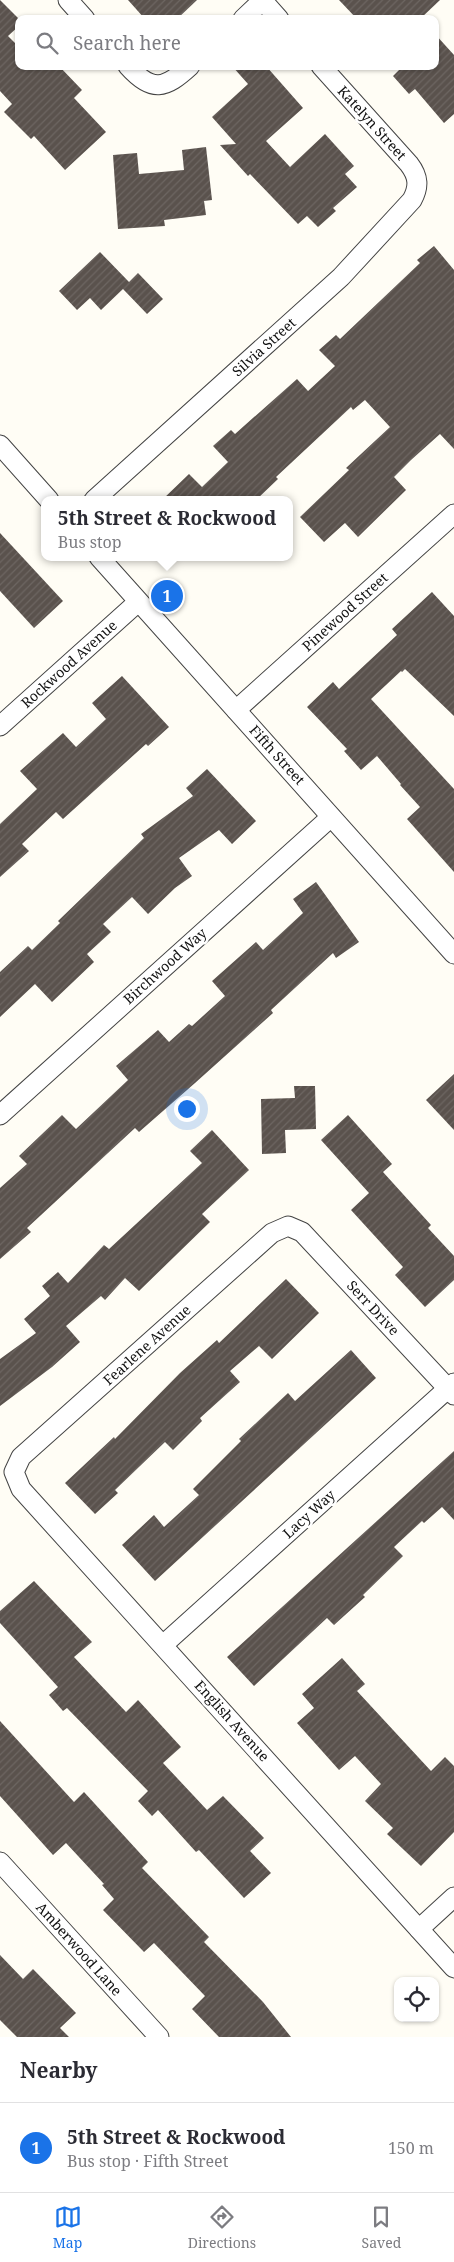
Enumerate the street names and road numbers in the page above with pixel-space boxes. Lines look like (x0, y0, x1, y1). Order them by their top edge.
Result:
street label: Katelyn Street (334, 81, 411, 164)
street label: Silvia Street (228, 313, 300, 380)
street label: Pinewood Street (298, 568, 392, 655)
street label: Rockwood Avenue (17, 615, 121, 712)
street label: Fifth Street (245, 721, 309, 789)
street label: Birchwood Way (119, 923, 210, 1008)
street label: Serr Drive (343, 1276, 404, 1339)
street label: Fearlene Avenue (99, 1300, 195, 1389)
street label: Lacy Way (278, 1485, 339, 1542)
street label: English Avenue (191, 1676, 274, 1765)
street label: Amberwood Lane (32, 1898, 126, 1999)

